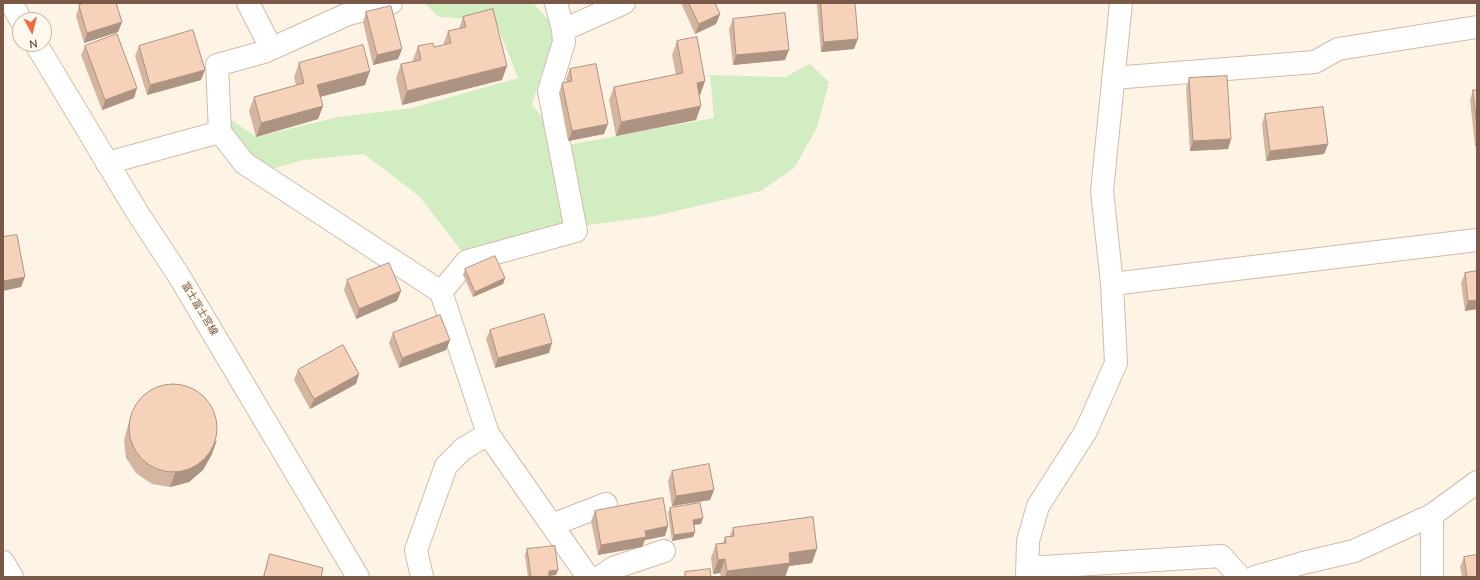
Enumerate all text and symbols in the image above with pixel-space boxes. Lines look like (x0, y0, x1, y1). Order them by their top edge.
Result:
north arrow (12, 12, 52, 52)
text: N (28, 35, 38, 51)
street label: 富士富士宮線 (178, 280, 220, 338)

